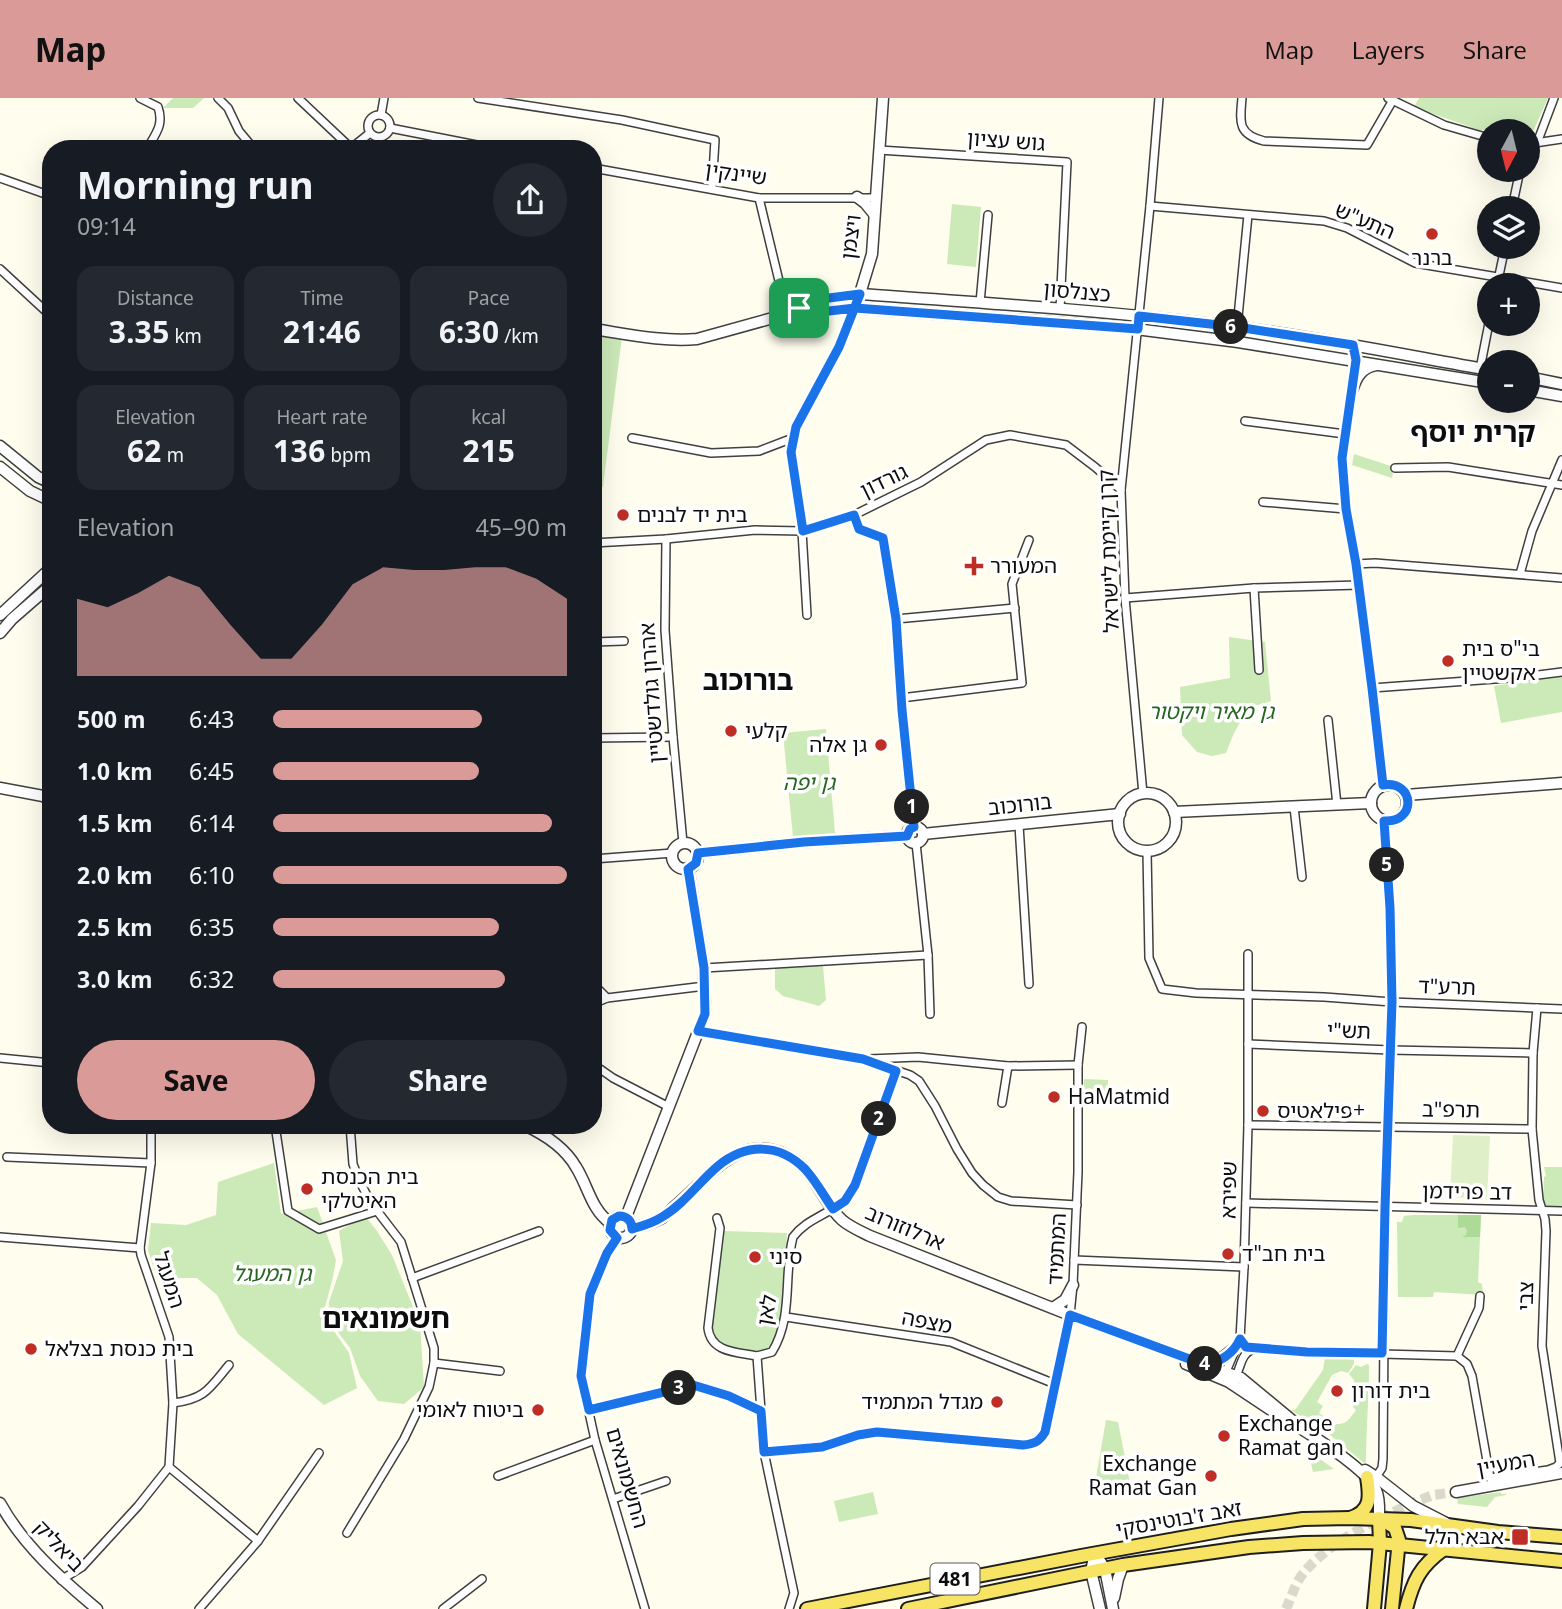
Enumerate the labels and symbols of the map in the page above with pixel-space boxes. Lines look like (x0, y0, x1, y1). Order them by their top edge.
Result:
north arrow (1477, 119, 1540, 182)
street label: גוש עציון (966, 123, 1046, 157)
street label: שיינקין (704, 155, 769, 191)
street label: התע"ש (1331, 195, 1400, 245)
street label: ויצמן (833, 213, 867, 261)
marker: ברנר (1424, 226, 1440, 242)
place label: ברנר (1411, 243, 1453, 271)
street label: כצנלסון (1042, 274, 1112, 308)
pin (769, 278, 829, 338)
pin: 6 (1214, 310, 1248, 344)
district label: קרית יוסף (1410, 412, 1536, 450)
street label: גורדון (855, 457, 912, 504)
street label: קרן קיימת לישראל (1091, 469, 1125, 633)
place label: בית יד לבנים (637, 500, 748, 528)
marker: בית יד לבנים (615, 507, 631, 523)
place label: המעורר (990, 551, 1057, 579)
marker: המעורר (964, 556, 984, 576)
street label: אהרון גולדשטיין (632, 622, 670, 764)
place label: בי"ס בית אקשטיין (1462, 634, 1540, 686)
marker: בי"ס בית אקשטיין (1440, 653, 1456, 669)
district label: בורוכוב (703, 660, 793, 698)
park label: גן מאיר ויקטור (1148, 697, 1276, 725)
place label: קלעי (745, 716, 788, 744)
marker: קלעי (723, 723, 739, 739)
place label: גן אלה (809, 730, 867, 758)
marker: גן אלה (873, 737, 889, 753)
park label: גן יפה (783, 768, 837, 796)
street label: בורוכוב (986, 787, 1053, 821)
pin: 1 (894, 790, 930, 824)
pin: 5 (1370, 848, 1404, 882)
street label: תרע"ד (1418, 971, 1476, 1001)
street label: תש"י (1327, 1015, 1371, 1045)
place label: HaMatmid (1068, 1082, 1170, 1110)
marker: HaMatmid (1046, 1089, 1062, 1105)
street label: תרפ"ב (1422, 1094, 1480, 1124)
place label: פילאטיס+ (1277, 1096, 1365, 1124)
pin: 2 (862, 1102, 896, 1136)
marker: פילאטיס+ (1255, 1103, 1271, 1119)
street label: שפירא (1213, 1161, 1243, 1219)
place label: בית הכנסת האיטלקי (321, 1162, 419, 1214)
street label: דב פרידמן (1422, 1176, 1512, 1206)
marker: בית הכנסת האיטלקי (299, 1181, 315, 1197)
street label: ארלוזורוב (861, 1198, 949, 1256)
street label: המתמיד (1040, 1212, 1072, 1286)
place label: בית חב"ד (1242, 1239, 1325, 1267)
place label: סיני (769, 1242, 803, 1270)
marker: בית חב"ד (1220, 1246, 1236, 1262)
street label: המעגל (148, 1248, 192, 1312)
marker: סיני (747, 1249, 763, 1265)
park label: גן המעגל (233, 1259, 313, 1287)
street label: צבי (1510, 1281, 1540, 1311)
street label: לאן (750, 1292, 783, 1328)
district label: חשמונאים (322, 1298, 450, 1336)
street label: מצפה (900, 1302, 955, 1340)
place label: בית כנסת בצלאל (45, 1334, 194, 1362)
marker: בית כנסת בצלאל (23, 1341, 39, 1357)
pin: 4 (1188, 1346, 1222, 1382)
pin: 3 (662, 1370, 696, 1406)
place label: בית דורון (1351, 1376, 1431, 1404)
marker: בית דורון (1329, 1383, 1345, 1399)
place label: מגדל המתמיד (861, 1387, 983, 1415)
marker: מגדל המתמיד (989, 1394, 1005, 1410)
place label: ביטוח לאומי (416, 1395, 524, 1423)
marker: ביטוח לאומי (530, 1402, 546, 1418)
place label: Exchange Ramat gan (1238, 1409, 1344, 1461)
street label: החשמונאים (600, 1424, 656, 1531)
marker: Exchange Ramat gan (1216, 1428, 1232, 1444)
street label: המעיין (1474, 1444, 1537, 1482)
place label: Exchange Ramat Gan (1089, 1449, 1197, 1501)
marker: Exchange Ramat Gan (1203, 1468, 1219, 1484)
street label: זאב ז'בוטינסקי (1114, 1493, 1244, 1543)
street label: ביאליק (28, 1513, 91, 1577)
place label: אבא הלל (1425, 1522, 1504, 1550)
marker: אבא הלל (1510, 1527, 1530, 1547)
road number: 481 (930, 1564, 979, 1595)

